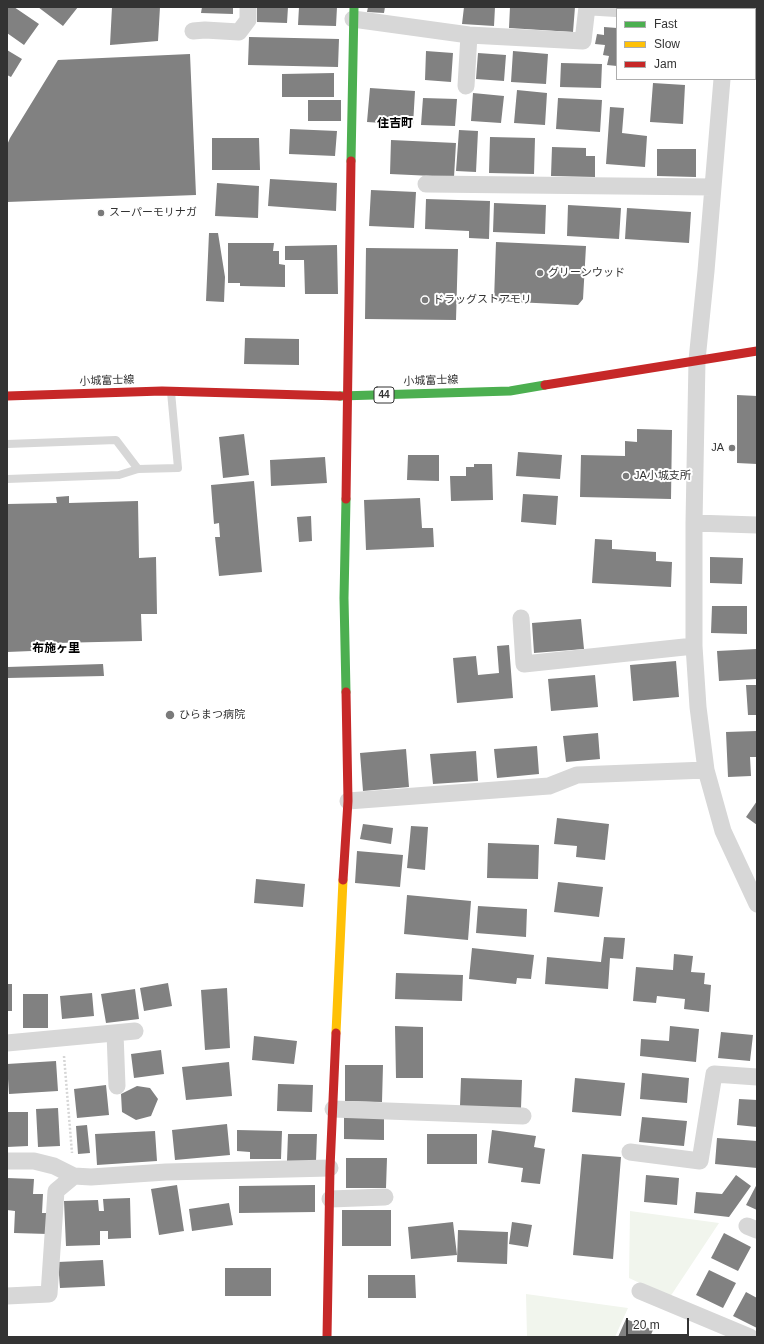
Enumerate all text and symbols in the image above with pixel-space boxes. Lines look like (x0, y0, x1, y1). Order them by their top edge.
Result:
legend (616, 8, 756, 80)
text: Fast (654, 17, 677, 31)
text: Slow (654, 37, 680, 51)
text: Jam (654, 57, 677, 71)
district label: 住吉町 (377, 117, 413, 131)
place label: スーパーモリナガ (109, 206, 197, 220)
marker: スーパーモリナガ (96, 208, 106, 218)
place label: グリーンウッド (548, 266, 625, 280)
marker: グリーンウッド (535, 268, 545, 278)
place label: ドラッグストアモリ (433, 293, 532, 307)
marker: ドラッグストアモリ (420, 295, 430, 305)
street label: 小城富士線 (79, 373, 135, 389)
street label: 小城富士線 (403, 373, 459, 389)
road number: 44 (374, 387, 394, 403)
place label: JA (711, 441, 724, 455)
marker: JA (727, 443, 737, 453)
place label: JA小城支所 (634, 469, 691, 483)
marker: JA小城支所 (621, 471, 631, 481)
district label: 布施ヶ里 (32, 642, 80, 656)
place label: ひらまつ病院 (179, 708, 245, 722)
marker: ひらまつ病院 (164, 709, 176, 721)
scale bar (628, 1310, 691, 1336)
text: 20 m (633, 1318, 660, 1332)

